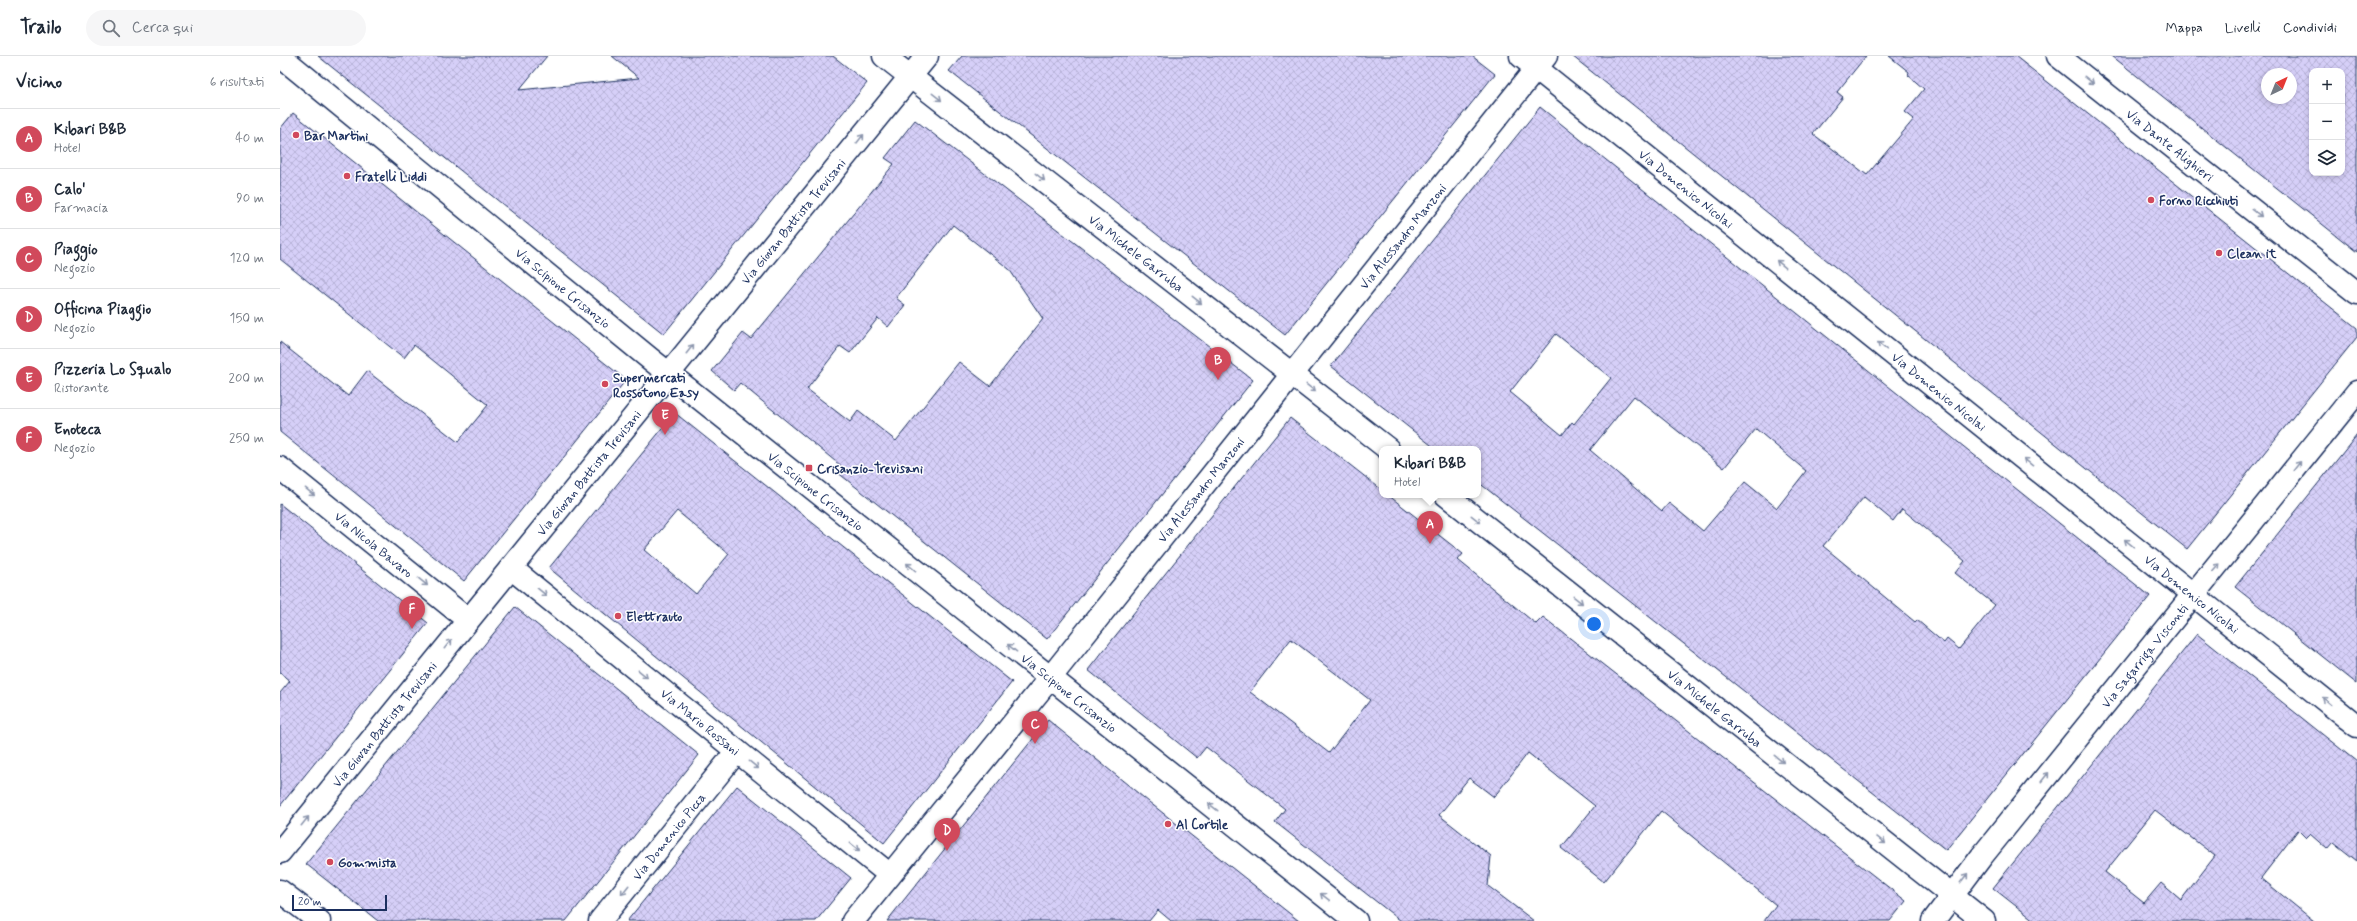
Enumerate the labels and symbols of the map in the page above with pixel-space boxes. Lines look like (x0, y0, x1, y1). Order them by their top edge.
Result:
north arrow (2261, 68, 2297, 104)
one-way arrow (2084, 76, 2095, 85)
one-way arrow (932, 93, 943, 101)
street label: Via Dante Alighieri (2122, 106, 2216, 186)
place label: Bar Martini (304, 128, 368, 145)
marker: Bar Martini (291, 130, 301, 140)
one-way arrow (855, 133, 864, 144)
street label: Via Domenico Nicolai (1634, 146, 1737, 233)
street label: Via Giovan Battista Trevisani (738, 156, 850, 288)
place label: Fratelli Liddi (355, 169, 427, 186)
marker: Fratelli Liddi (342, 171, 352, 181)
one-way arrow (1034, 173, 1045, 181)
street label: Via Alessandro Manzoni (1356, 181, 1451, 293)
place label: Forno Ricchiuti (2159, 193, 2238, 210)
marker: Forno Ricchiuti (2146, 195, 2156, 205)
one-way arrow (2251, 209, 2262, 218)
street label: Via Michele Garruba (1084, 212, 1186, 296)
street label: Via Scipione Crisanzio (511, 245, 614, 333)
place label: Clean it (2227, 246, 2277, 263)
marker: Clean it (2214, 248, 2224, 258)
one-way arrow (1775, 260, 1786, 269)
one-way arrow (1192, 296, 1203, 305)
one-way arrow (1877, 341, 1888, 350)
one-way arrow (686, 343, 695, 354)
pin: B (1205, 347, 1231, 380)
street label: Via Domenico Nicolai (1887, 349, 1989, 436)
place label: Supermercati Rossotono Easy (613, 370, 699, 402)
marker: Supermercati Rossotono Easy (600, 379, 610, 389)
one-way arrow (1306, 384, 1317, 393)
pin: E (652, 402, 678, 435)
street label: Via Giovan Battista Trevisani (533, 407, 646, 540)
street label: Via Alessandro Manzoni (1154, 434, 1249, 547)
street label: Via Scipione Crisanzio (763, 449, 867, 536)
one-way arrow (2022, 457, 2033, 466)
place label: Crisanzio-Trevisani (817, 461, 923, 478)
one-way arrow (2293, 461, 2302, 472)
marker: Crisanzio-Trevisani (804, 463, 814, 473)
one-way arrow (305, 488, 316, 497)
street label: Via Nicola Bavaro (330, 508, 416, 582)
pin: A (1417, 511, 1443, 544)
one-way arrow (1471, 515, 1482, 524)
one-way arrow (2124, 538, 2135, 547)
street label: Via Domenico Nicolai (2140, 552, 2242, 638)
one-way arrow (905, 562, 916, 571)
one-way arrow (2211, 563, 2221, 573)
one-way arrow (417, 578, 428, 587)
one-way arrow (536, 588, 547, 597)
pin: F (399, 596, 425, 629)
one-way arrow (1573, 596, 1584, 604)
street label: Via Sagarriga Visconti (2098, 601, 2192, 712)
place label: Elettrauto (626, 609, 682, 626)
marker: Elettrauto (613, 611, 623, 621)
your location (1584, 614, 1604, 634)
one-way arrow (444, 639, 453, 650)
one-way arrow (1007, 644, 1018, 652)
street label: Via Scipione Crisanzio (1018, 650, 1120, 736)
street label: Via Giovan Battista Trevisani (329, 658, 441, 791)
street label: Via Michele Garruba (1663, 666, 1765, 752)
one-way arrow (637, 670, 648, 679)
street label: Via Mario Rossani (656, 685, 743, 760)
one-way arrow (2321, 697, 2332, 706)
pin: C (1022, 711, 1048, 744)
one-way arrow (1773, 755, 1784, 763)
one-way arrow (749, 761, 760, 769)
one-way arrow (2041, 771, 2050, 782)
street label: Via Domenico Picca (629, 790, 710, 884)
one-way arrow (1207, 803, 1218, 812)
one-way arrow (300, 816, 309, 827)
place label: Al Cortile (1176, 817, 1229, 834)
pin: D (934, 818, 960, 851)
marker: Al Cortile (1163, 819, 1173, 829)
one-way arrow (1875, 835, 1886, 844)
one-way arrow (850, 843, 861, 852)
place label: Gommista (338, 855, 397, 872)
marker: Gommista (325, 857, 335, 867)
one-way arrow (1960, 873, 1968, 884)
one-way arrow (620, 885, 629, 896)
one-way arrow (1320, 892, 1331, 901)
scale bar (292, 893, 387, 912)

